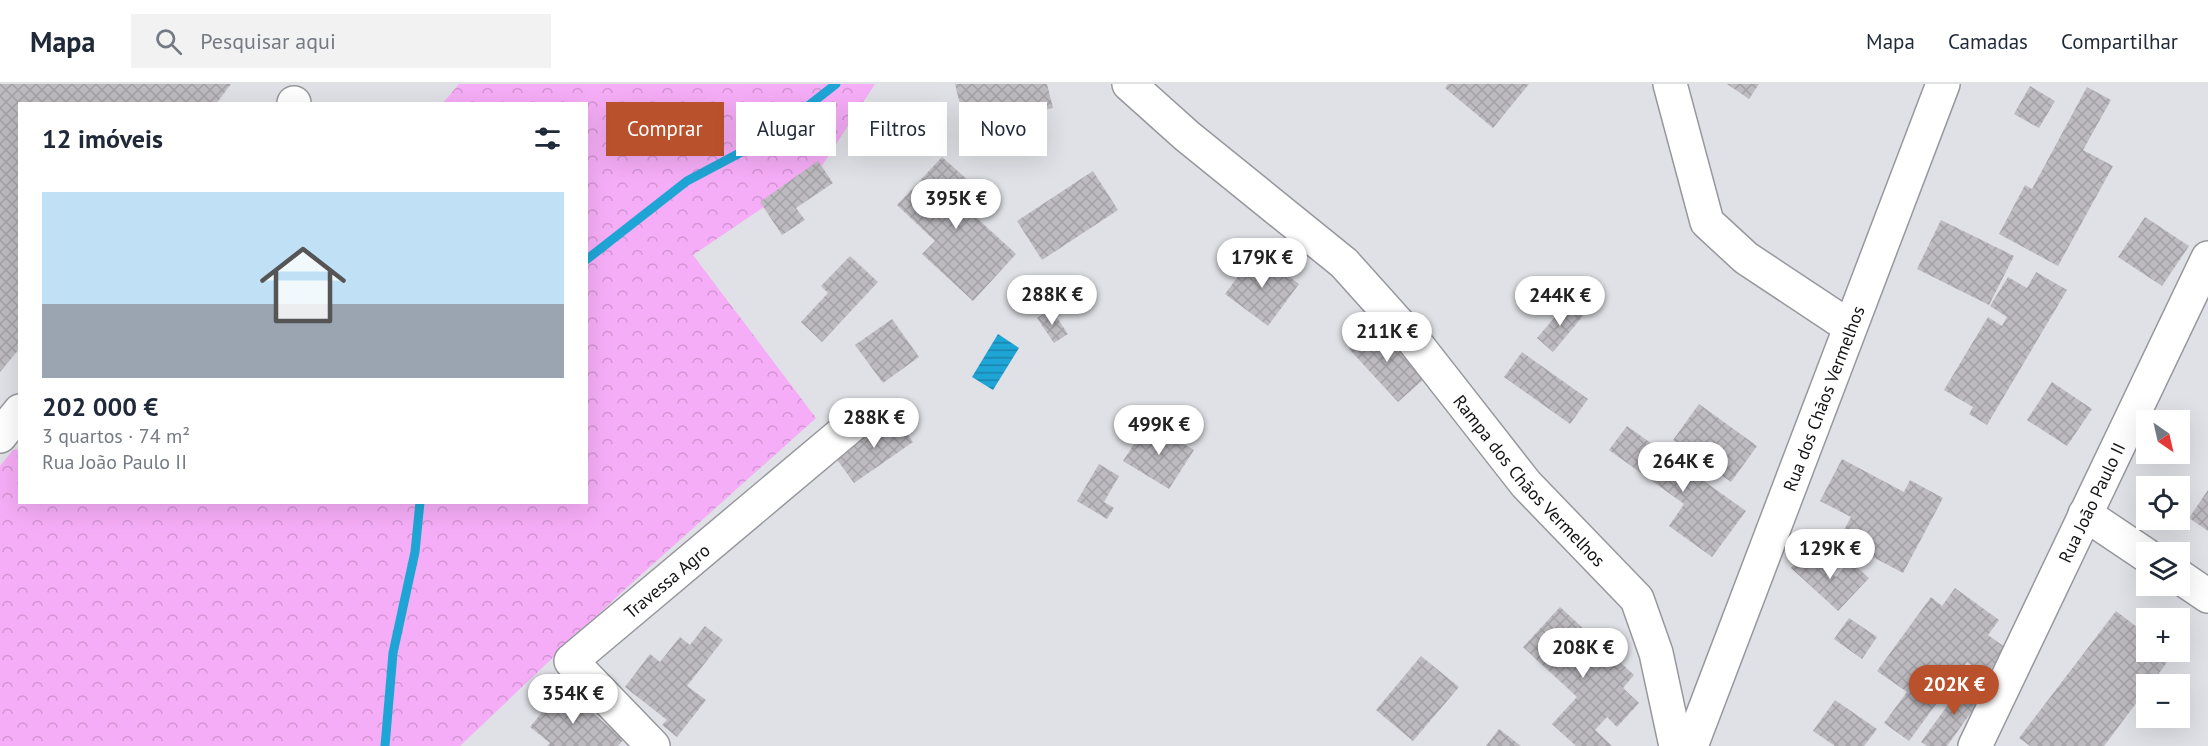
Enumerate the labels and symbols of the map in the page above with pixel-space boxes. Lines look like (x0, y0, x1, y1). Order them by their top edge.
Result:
pin: 395K € (907, 179, 1005, 230)
pin: 179K € (1213, 238, 1311, 289)
pin: 288K € (1003, 275, 1101, 326)
pin: 244K € (1511, 276, 1609, 327)
street label: Rua dos Chãos Vermelhos (1778, 302, 1869, 494)
pin: 211K € (1338, 312, 1436, 363)
street label: Rampa dos Chãos Vermelhos (1449, 390, 1611, 571)
pin: 288K € (825, 398, 923, 449)
pin: 499K € (1110, 405, 1208, 456)
north arrow (2136, 410, 2190, 464)
street label: Rua João Paulo II (2053, 438, 2130, 566)
pin: 264K € (1634, 442, 1732, 493)
pin: 129K € (1781, 529, 1879, 580)
street label: Travessa Agro (619, 538, 714, 623)
pin: 208K € (1534, 628, 1632, 679)
pin: 202K € (1905, 665, 2003, 716)
pin: 354K € (524, 674, 622, 725)

